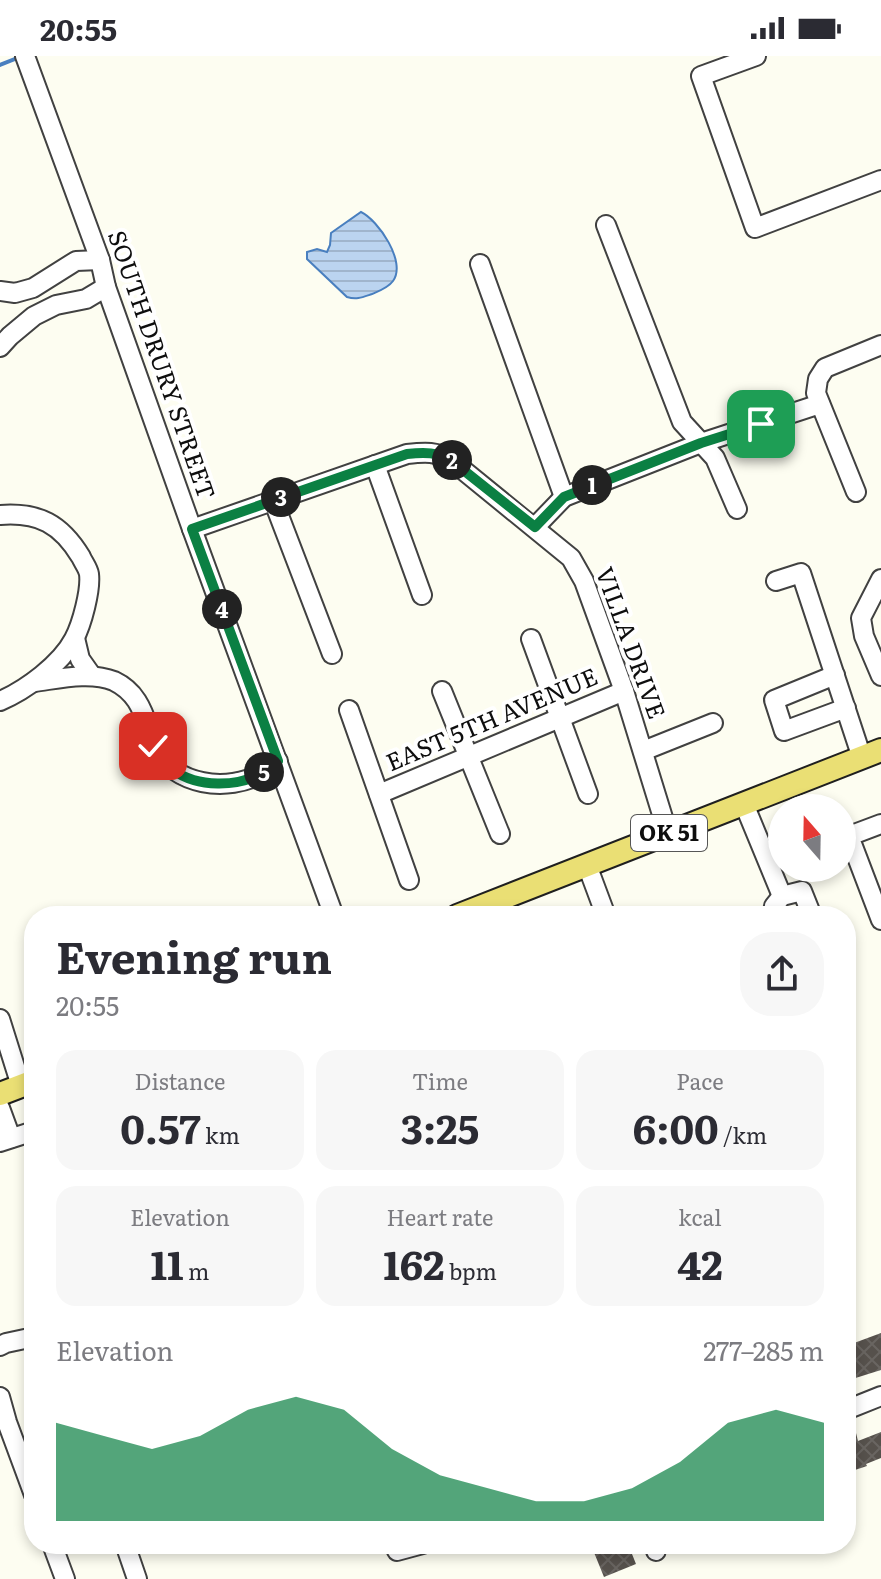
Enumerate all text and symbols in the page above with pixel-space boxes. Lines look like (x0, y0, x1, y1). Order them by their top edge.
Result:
text: 20:55 (40, 6, 117, 50)
street label: SOUTH DRURY STREET (101, 225, 226, 503)
pin (727, 390, 795, 458)
icon: arrive (739, 402, 783, 446)
pin: 2 (432, 440, 472, 480)
text: 2 (446, 443, 458, 476)
pin: 1 (572, 465, 612, 505)
text: 1 (587, 468, 597, 501)
pin: 3 (261, 477, 301, 517)
text: 3 (275, 480, 287, 513)
street label: VILLA DRIVE (589, 561, 676, 723)
pin: 4 (202, 589, 242, 629)
text: 4 (215, 592, 229, 625)
street label: EAST 5TH AVENUE (380, 657, 602, 778)
pin (119, 712, 187, 780)
icon: check (131, 724, 175, 768)
pin: 5 (244, 752, 284, 792)
text: 5 (258, 755, 270, 788)
north arrow (768, 794, 856, 882)
map controls (768, 794, 856, 882)
road number: OK 51 (631, 815, 707, 851)
text: Evening run (56, 922, 332, 988)
button: share (740, 932, 824, 1016)
text: 20:55 (56, 985, 119, 1024)
text: Distance (135, 1064, 225, 1097)
text: Time (412, 1064, 468, 1097)
text: Pace (676, 1064, 724, 1097)
text: 0.57 (120, 1097, 201, 1156)
text: 3:25 (401, 1097, 479, 1156)
text: 6:00 (633, 1097, 719, 1156)
text: km (201, 1118, 240, 1151)
text: /km (719, 1118, 767, 1151)
text: Elevation (130, 1200, 230, 1233)
text: Heart rate (387, 1200, 493, 1233)
text: kcal (678, 1200, 722, 1233)
text: 11 (151, 1233, 184, 1292)
text: 162 (383, 1233, 445, 1292)
text: 42 (677, 1233, 723, 1292)
text: m (184, 1254, 209, 1287)
text: bpm (445, 1254, 497, 1287)
text: Elevation (56, 1330, 174, 1369)
text: 277–285 m (703, 1330, 824, 1369)

